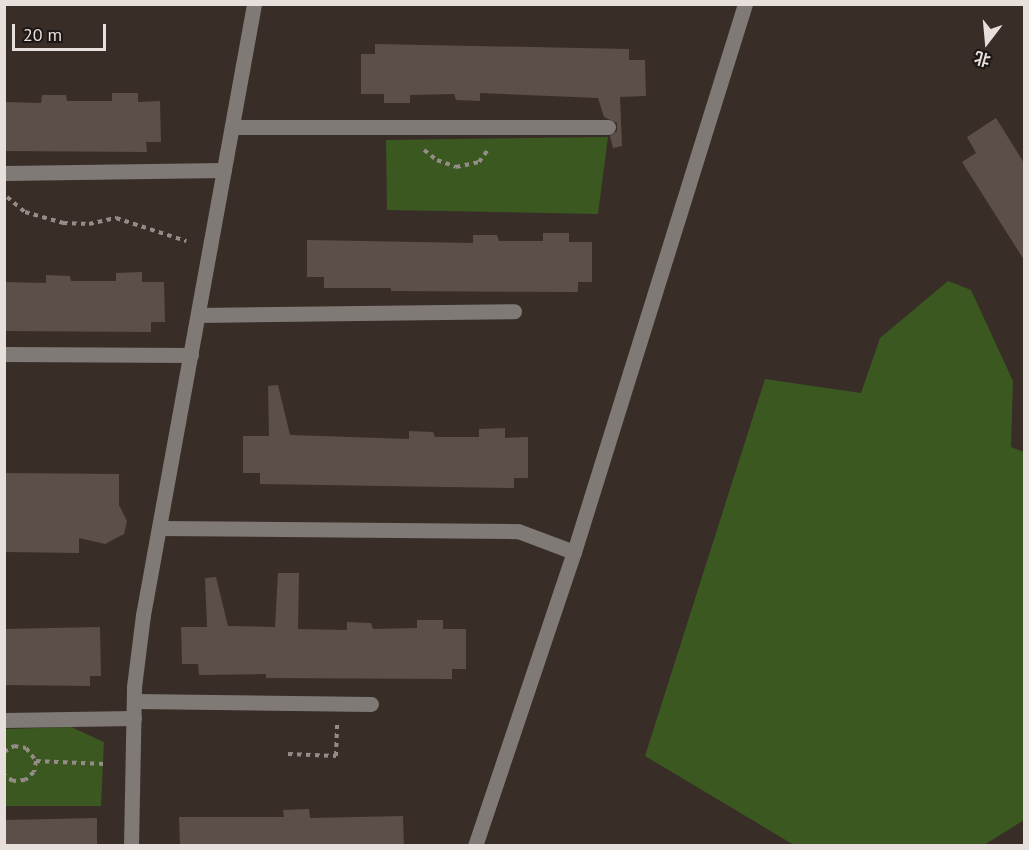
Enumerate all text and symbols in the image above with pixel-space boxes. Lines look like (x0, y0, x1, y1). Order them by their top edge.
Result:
scale bar (15, 12, 110, 50)
north arrow (957, 12, 1017, 72)
text: 20 m (23, 23, 62, 46)
text: 北 (972, 47, 993, 71)

